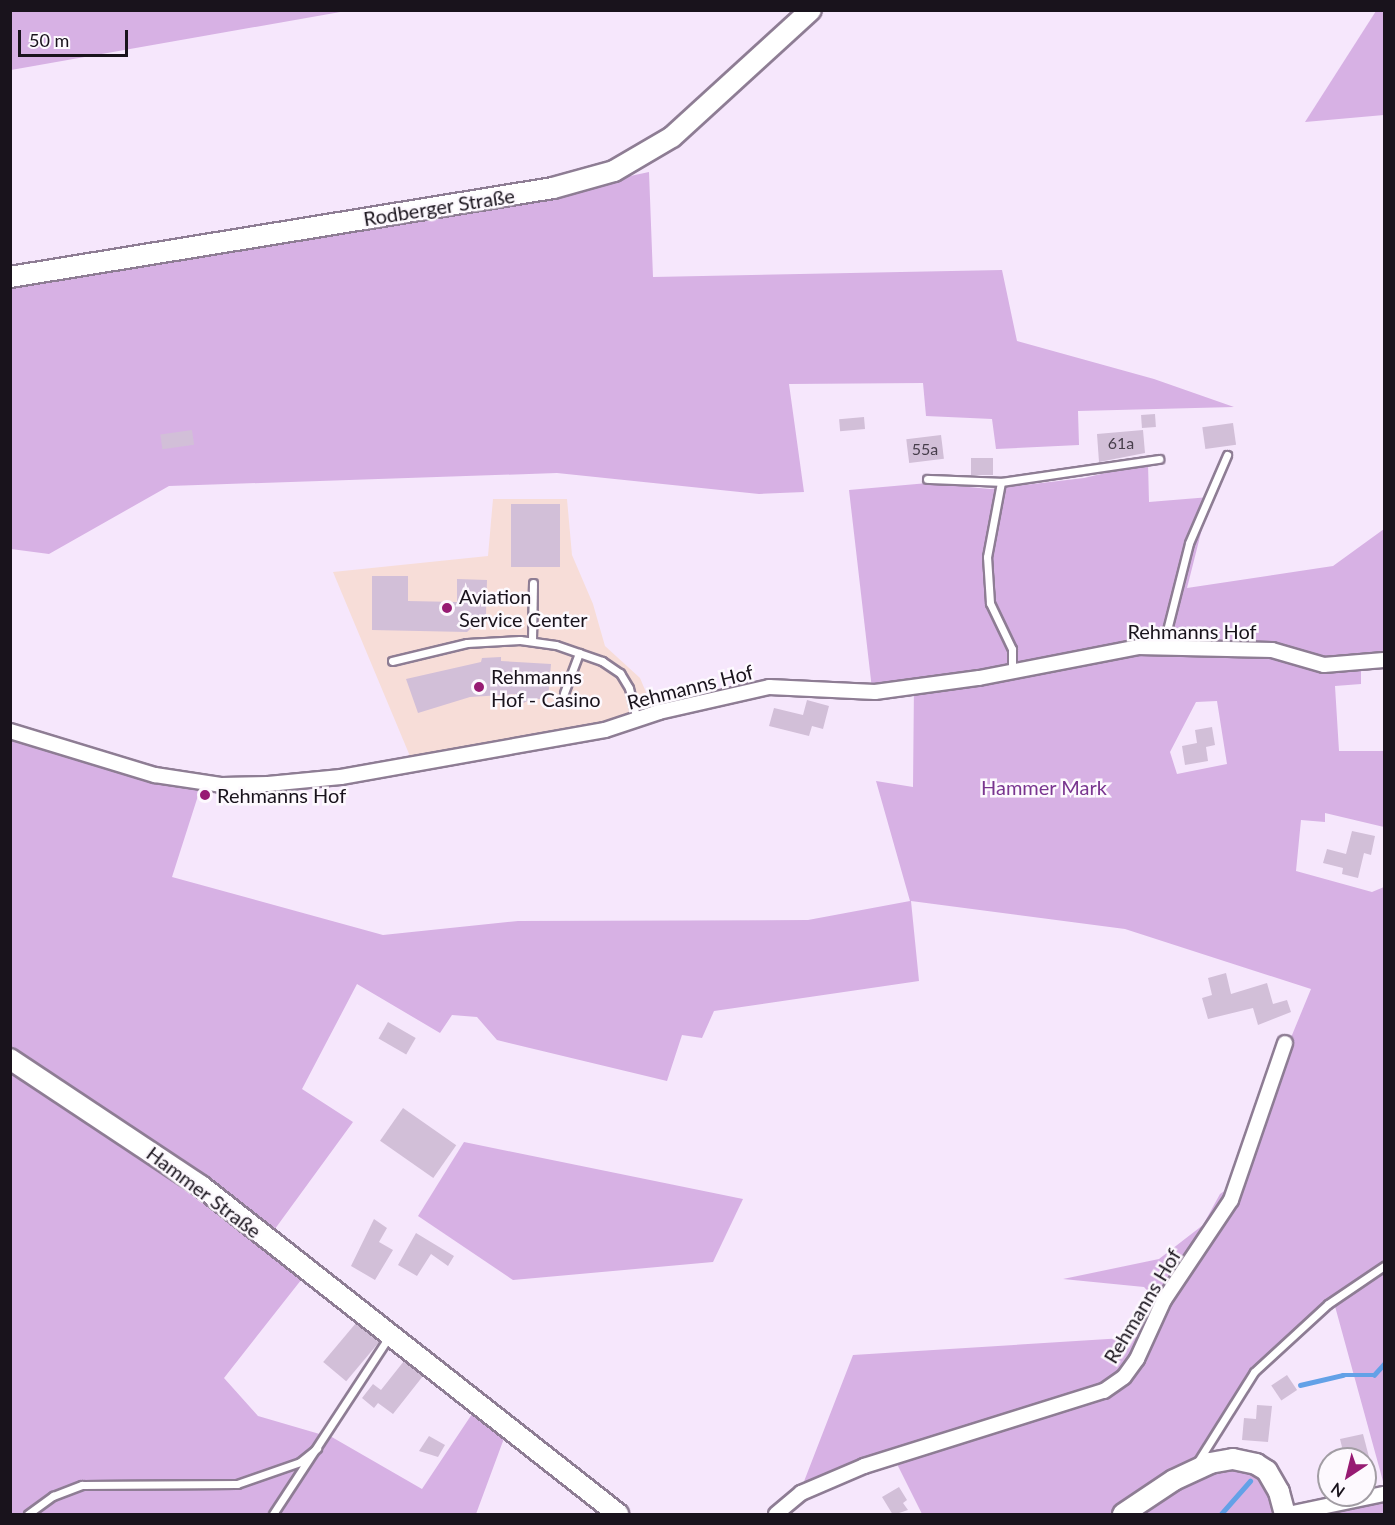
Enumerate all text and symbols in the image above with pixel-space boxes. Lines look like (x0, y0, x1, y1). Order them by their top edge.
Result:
scale bar (21, 18, 130, 56)
text: 50 m (29, 29, 69, 51)
street label: Rodberger Straße (361, 183, 517, 231)
house number: 61a (1108, 433, 1134, 453)
house number: 55a (912, 439, 938, 459)
place label: Aviation Service Center (459, 584, 587, 631)
marker: Aviation Service Center (440, 601, 454, 615)
street label: Rehmanns Hof (1127, 619, 1257, 643)
street label: Rehmanns Hof (624, 660, 756, 714)
place label: Rehmanns Hof - Casino (491, 664, 601, 711)
marker: Rehmanns Hof - Casino (472, 680, 486, 694)
park label: Hammer Mark (981, 775, 1107, 799)
place label: Rehmanns Hof (217, 783, 346, 807)
marker: Rehmanns Hof (198, 788, 212, 802)
street label: Hammer Straße (142, 1141, 266, 1243)
street label: Rehmanns Hof (1098, 1244, 1186, 1368)
north arrow (1317, 1447, 1377, 1507)
text: N (1327, 1479, 1348, 1502)

